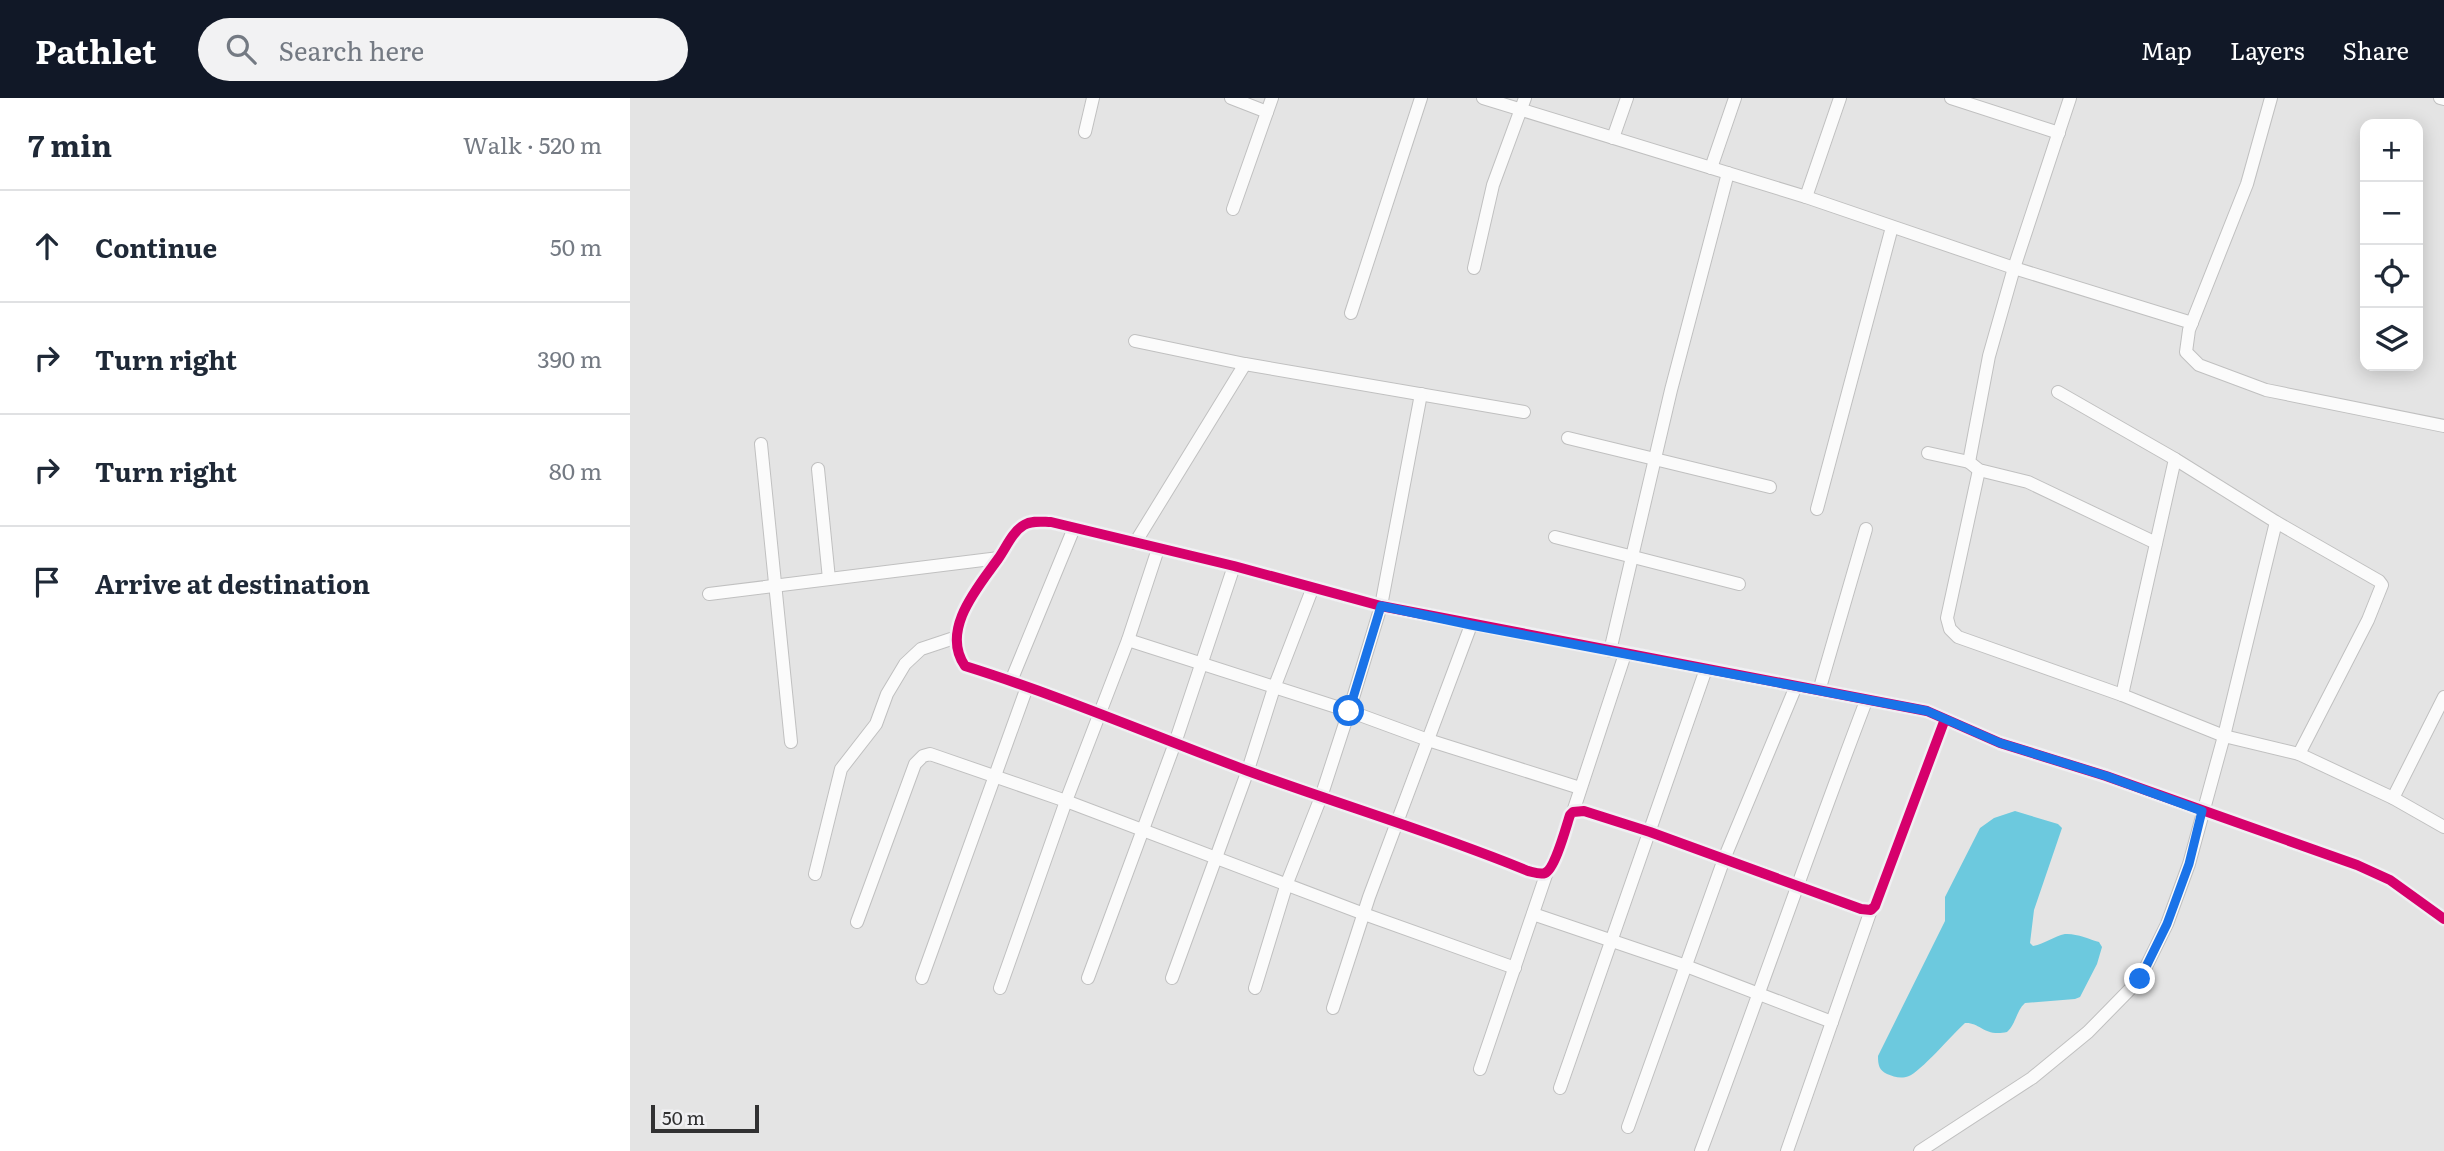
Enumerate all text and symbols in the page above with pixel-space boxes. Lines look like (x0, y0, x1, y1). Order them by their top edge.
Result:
search box (198, 18, 688, 81)
text: Pathlet (35, 25, 156, 74)
icon: search (222, 30, 260, 68)
text: Search here (278, 30, 424, 69)
text: Map (2141, 32, 2192, 67)
text: Layers (2230, 32, 2304, 67)
text: Share (2342, 32, 2409, 67)
map controls (2360, 119, 2423, 371)
button: + (2360, 119, 2423, 182)
text: 7 min (28, 122, 112, 166)
text: Walk · 520 m (463, 127, 602, 161)
button: − (2360, 182, 2423, 245)
icon: ahead (28, 227, 66, 265)
text: Continue (95, 227, 217, 266)
text: 50 m (550, 229, 602, 263)
button: locate (2360, 245, 2423, 308)
button: layers (2360, 308, 2423, 371)
icon: right (28, 339, 66, 377)
text: Turn right (95, 339, 237, 378)
text: 390 m (537, 341, 602, 375)
icon: right (28, 451, 66, 489)
text: Turn right (95, 451, 237, 490)
text: 80 m (549, 453, 602, 487)
icon: arrive (28, 563, 66, 601)
text: Arrive at destination (95, 563, 370, 602)
route start (1333, 695, 1364, 726)
route end (2124, 963, 2155, 994)
scale bar (651, 1102, 760, 1134)
text: 50 m (662, 1103, 705, 1131)

